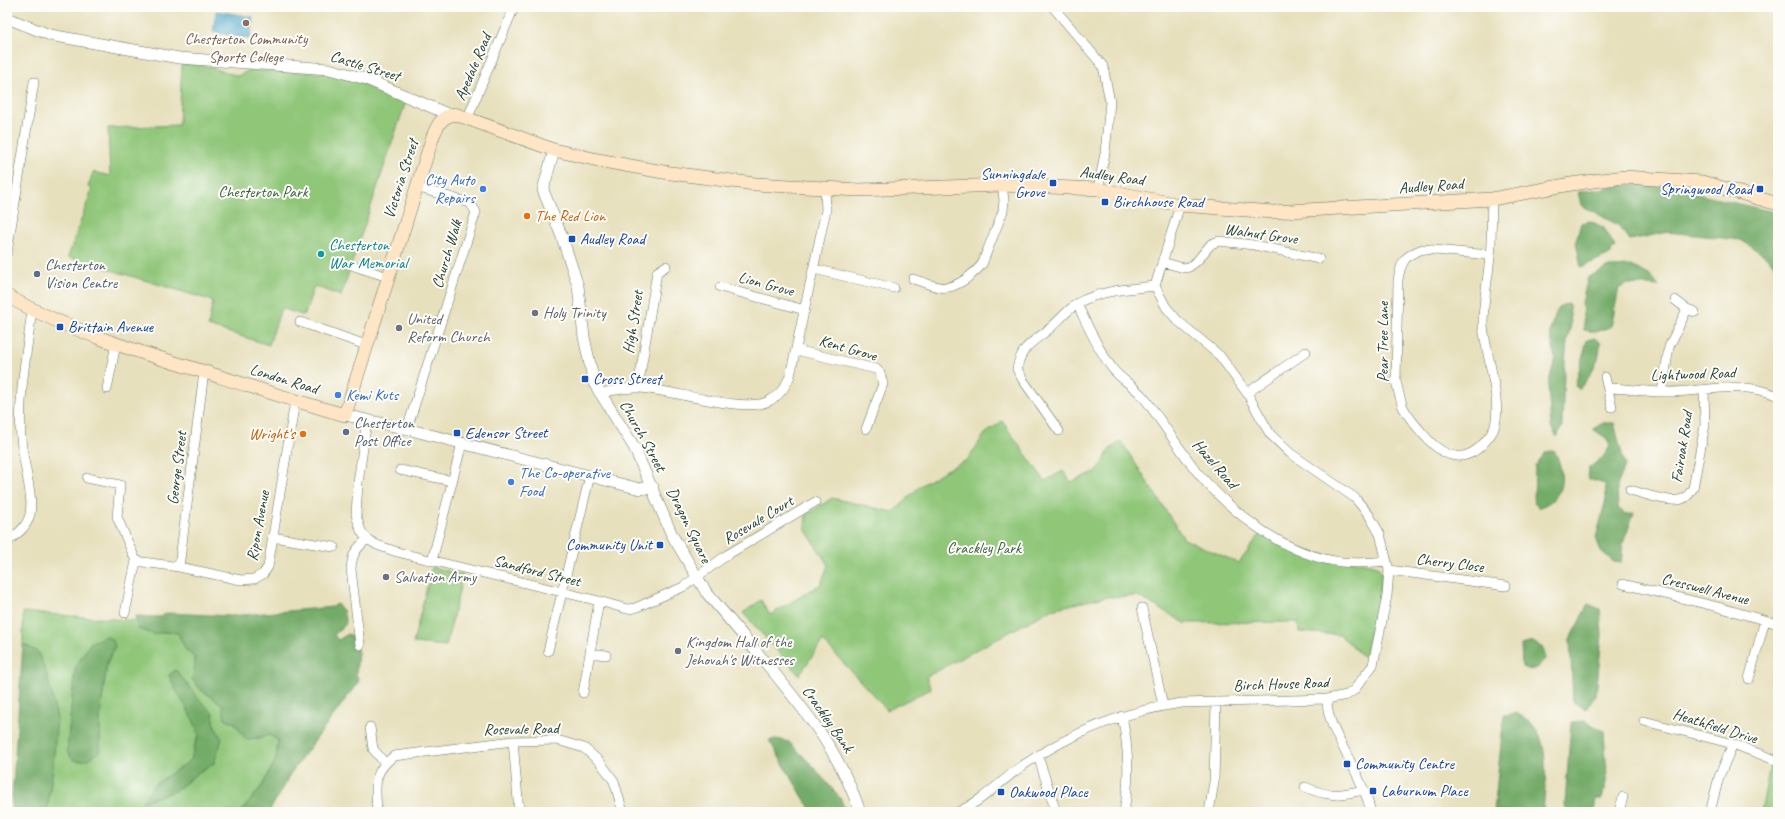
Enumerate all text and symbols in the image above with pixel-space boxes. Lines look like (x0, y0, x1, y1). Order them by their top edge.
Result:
marker: Chesterton Community Sports College (241, 18, 251, 28)
street label: Apedale Road (450, 28, 497, 103)
place label: Chesterton Community Sports College (185, 29, 309, 67)
street label: Castle Street (328, 46, 405, 87)
street label: Victoria Street (379, 134, 424, 221)
street label: Audley Road (1079, 162, 1148, 191)
place label: Sunningdale Grove (981, 164, 1047, 202)
place label: City Auto Repairs (425, 170, 477, 208)
street label: Audley Road (1398, 174, 1467, 198)
marker: Sunningdale Grove (1048, 178, 1058, 188)
place label: Springwood Road (1660, 179, 1755, 199)
park label: Chesterton Park (218, 182, 309, 202)
marker: City Auto Repairs (478, 184, 488, 194)
marker: Springwood Road (1755, 184, 1765, 194)
place label: Birchhouse Road (1113, 192, 1206, 212)
marker: Birchhouse Road (1100, 197, 1110, 207)
place label: The Red Lion (535, 206, 606, 226)
marker: The Red Lion (522, 211, 532, 221)
street label: Church Walk (427, 216, 467, 291)
street label: Walnut Grove (1223, 219, 1300, 249)
place label: Audley Road (580, 229, 647, 249)
marker: Audley Road (567, 234, 577, 244)
place label: Chesterton War Memorial (329, 235, 410, 273)
marker: Chesterton War Memorial (316, 249, 326, 259)
place label: Chesterton Vision Centre (45, 255, 119, 293)
street label: Lion Grove (736, 267, 798, 301)
marker: Chesterton Vision Centre (32, 269, 42, 279)
street label: High Street (618, 287, 648, 355)
street label: Pear Tree Lane (1373, 300, 1393, 382)
place label: Holy Trinity (543, 303, 607, 323)
marker: Holy Trinity (530, 308, 540, 318)
place label: United Reform Church (407, 309, 491, 347)
place label: Brittain Avenue (68, 317, 155, 337)
marker: Brittain Avenue (55, 322, 65, 332)
marker: United Reform Church (394, 323, 404, 333)
street label: Kent Grove (817, 330, 881, 366)
street label: London Road (248, 359, 323, 400)
street label: Lightwood Road (1650, 362, 1738, 385)
place label: Cross Street (593, 369, 664, 389)
marker: Cross Street (580, 374, 590, 384)
place label: Kemi Kuts (346, 385, 400, 405)
marker: Kemi Kuts (333, 390, 343, 400)
street label: Church Street (615, 397, 672, 477)
street label: Fairoak Road (1667, 407, 1698, 484)
place label: Chesterton Post Office (354, 413, 415, 451)
place label: Edensor Street (465, 423, 549, 443)
place label: Wright's (249, 424, 297, 444)
marker: Chesterton Post Office (341, 427, 351, 437)
marker: Edensor Street (452, 428, 462, 438)
street label: George Street (163, 429, 192, 506)
marker: Wright's (298, 429, 308, 439)
street label: Hazel Road (1188, 435, 1244, 495)
place label: The Co-operative Food (519, 463, 612, 501)
marker: The Co-operative Food (506, 477, 516, 487)
street label: Dragon Square (662, 484, 717, 568)
street label: Ripon Avenue (242, 488, 274, 563)
street label: Rosevale Court (719, 490, 798, 549)
place label: Community Unit (566, 535, 654, 555)
park label: Crackley Park (947, 538, 1022, 558)
marker: Community Unit (655, 540, 665, 550)
street label: Cherry Close (1415, 549, 1487, 577)
street label: Sandford Street (491, 551, 584, 592)
place label: Salvation Army (394, 567, 478, 587)
street label: Cresswell Avenue (1659, 569, 1752, 610)
marker: Salvation Army (381, 572, 391, 582)
place label: Kingdom Hall of the Jehovah's Witnesses (685, 632, 795, 670)
marker: Kingdom Hall of the Jehovah's Witnesses (673, 646, 683, 656)
street label: Birch House Road (1233, 672, 1332, 696)
street label: Crackley Bank (798, 682, 859, 757)
street label: Heathfield Drive (1670, 704, 1761, 749)
street label: Rosevale Road (483, 718, 562, 740)
place label: Community Centre (1355, 754, 1456, 774)
marker: Community Centre (1342, 759, 1352, 769)
place label: Laburnum Place (1381, 781, 1469, 801)
place label: Oakwood Place (1009, 782, 1089, 802)
marker: Laburnum Place (1368, 786, 1378, 796)
marker: Oakwood Place (996, 787, 1006, 797)

